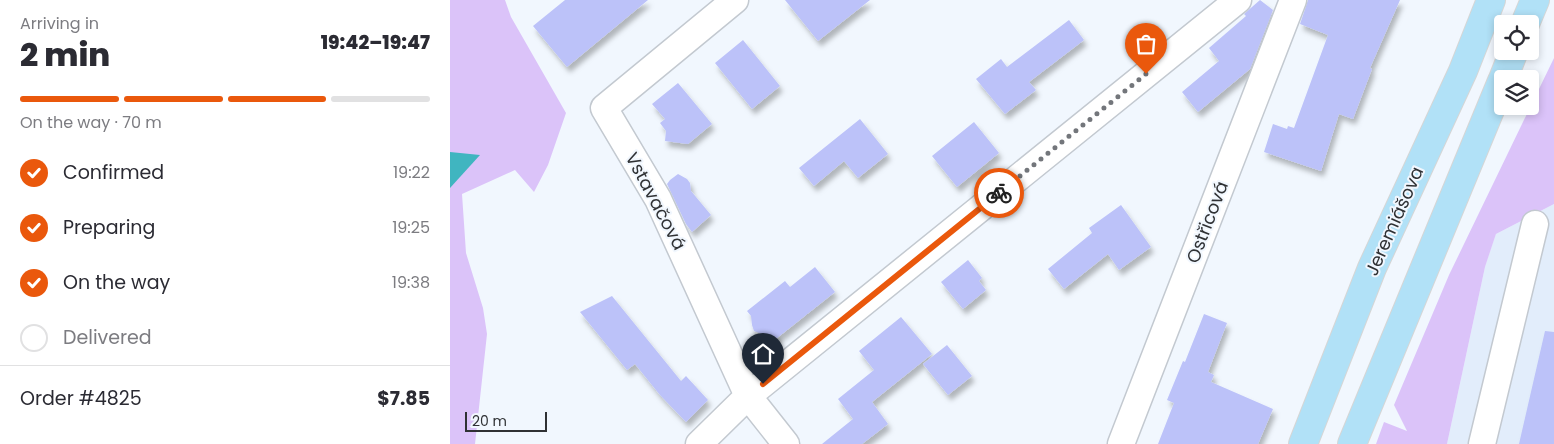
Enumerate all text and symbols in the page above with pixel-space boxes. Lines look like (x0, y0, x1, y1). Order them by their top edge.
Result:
text: Arriving in (20, 12, 99, 35)
map controls (1494, 15, 1539, 115)
button: locate (1494, 15, 1539, 60)
pin (1125, 23, 1167, 74)
text: 19:42–19:47 (321, 29, 430, 56)
icon: bag (1132, 30, 1160, 58)
text: 2 min (20, 32, 110, 77)
button: layers (1494, 70, 1539, 115)
text: On the way · 70 m (20, 111, 162, 134)
street label: Vstavačová (620, 148, 692, 254)
icon: check (20, 159, 48, 187)
text: Confirmed (63, 159, 164, 186)
text: 19:22 (393, 161, 430, 184)
street label: Jeremiášova (1359, 163, 1429, 279)
courier (974, 168, 1024, 218)
street label: Ostřicová (1180, 177, 1234, 267)
icon: bike (985, 179, 1013, 207)
icon: check (20, 214, 48, 242)
text: Preparing (63, 214, 155, 241)
text: 19:25 (392, 216, 430, 239)
icon: check (20, 269, 48, 297)
text: On the way (63, 269, 170, 296)
text: 19:38 (392, 271, 430, 294)
text: Delivered (63, 324, 152, 351)
pin (742, 333, 784, 384)
icon: home (749, 340, 777, 368)
text: Order #4825 (20, 385, 142, 412)
text: $7.85 (377, 385, 430, 412)
scale bar (465, 409, 548, 432)
text: 20 m (472, 411, 507, 431)

